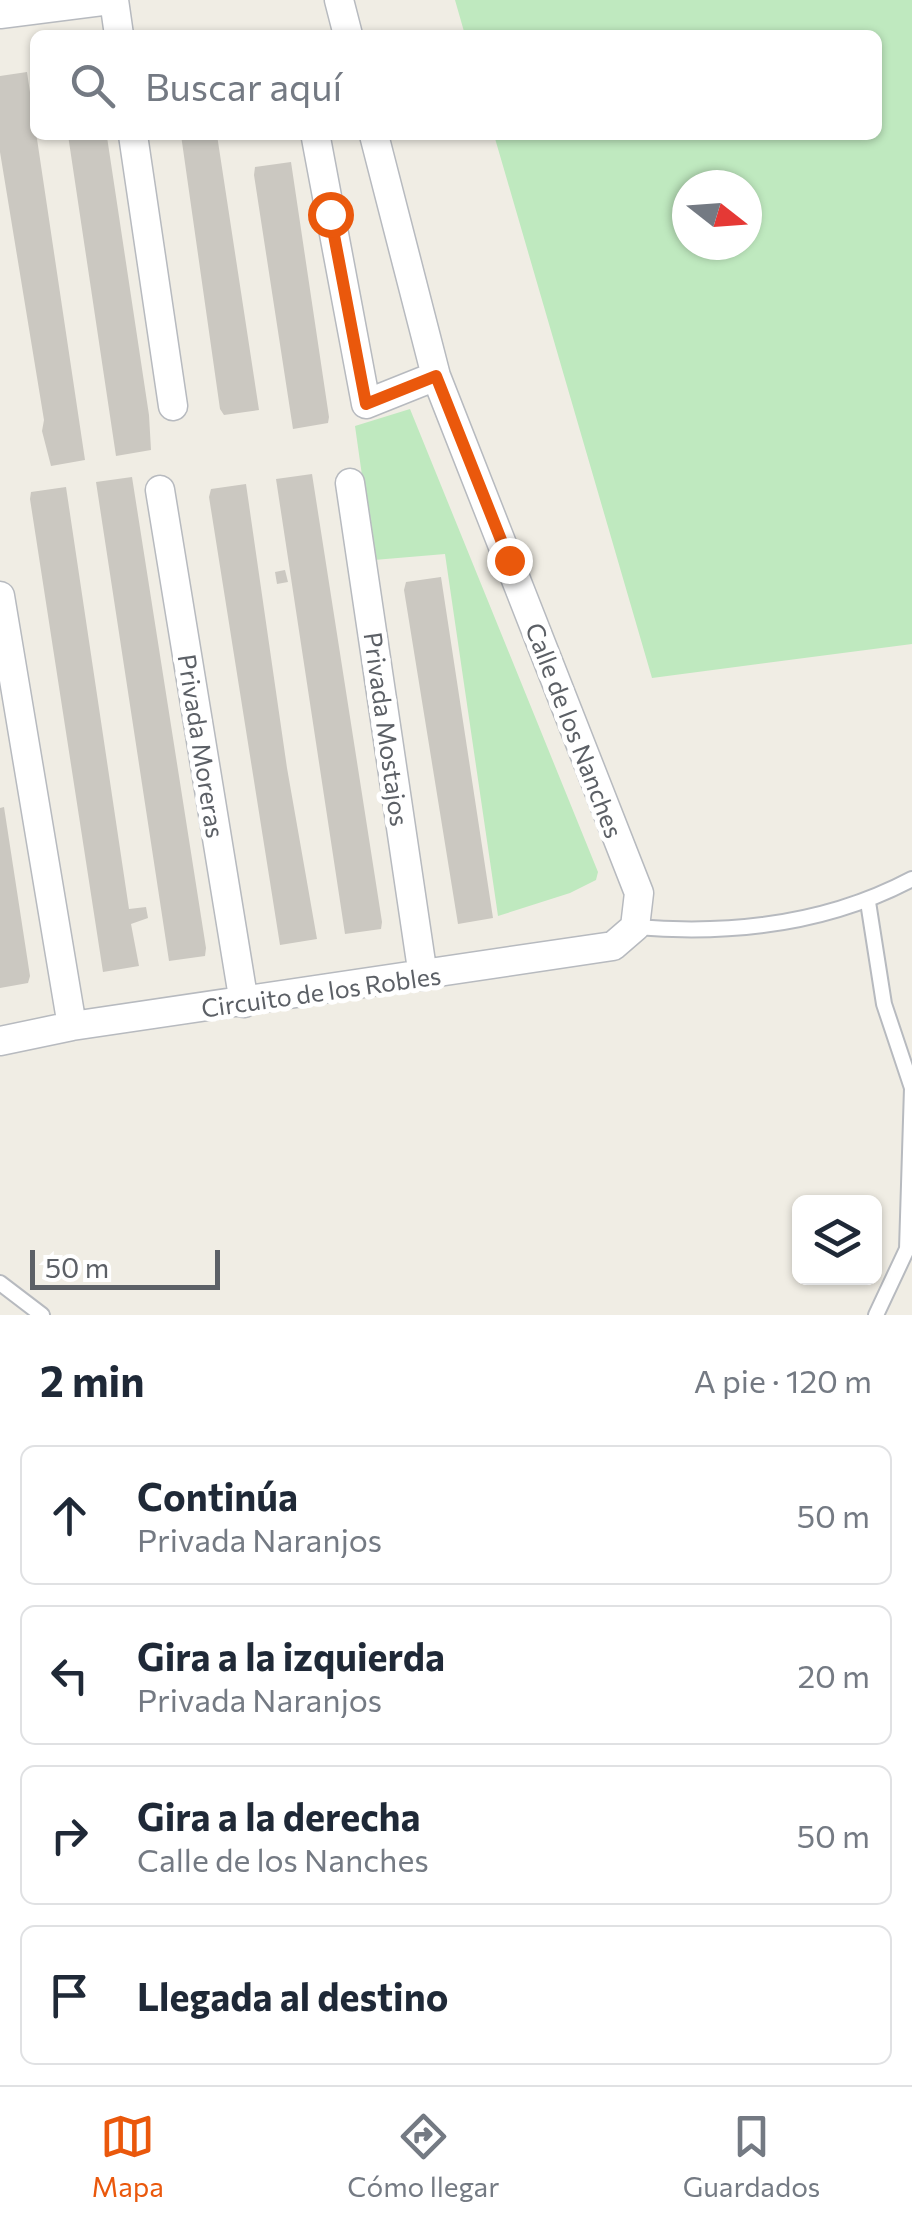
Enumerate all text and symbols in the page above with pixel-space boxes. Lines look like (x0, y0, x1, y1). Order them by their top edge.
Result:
search box (30, 30, 882, 140)
icon: search (65, 58, 120, 113)
text: Buscar aquí (145, 62, 342, 109)
north arrow (672, 170, 762, 260)
route start (308, 192, 354, 238)
route end (487, 538, 533, 584)
street label: Calle de los Nanches (520, 618, 630, 842)
street label: Privada Mostajos (359, 630, 415, 828)
street label: Privada Moreras (173, 652, 231, 840)
street label: Circuito de los Robles (199, 959, 443, 1023)
map controls (792, 1195, 882, 1285)
button: layers (792, 1195, 882, 1285)
scale bar (30, 1245, 220, 1290)
text: 50 m (45, 1250, 109, 1284)
text: 2 min (40, 1354, 145, 1406)
text: A pie · 120 m (694, 1360, 872, 1400)
text: Continúa (137, 1472, 298, 1519)
icon: ahead (42, 1488, 97, 1543)
text: 50 m (797, 1495, 870, 1535)
text: Privada Naranjos (137, 1519, 382, 1559)
text: Gira a la izquierda (137, 1632, 445, 1679)
icon: left (42, 1648, 97, 1703)
text: 20 m (797, 1655, 870, 1695)
text: Privada Naranjos (137, 1679, 382, 1719)
text: Gira a la derecha (137, 1792, 421, 1839)
icon: right (42, 1808, 97, 1863)
text: 50 m (797, 1815, 870, 1855)
text: Calle de los Nanches (137, 1839, 429, 1879)
icon: arrive (42, 1968, 97, 2023)
text: Llegada al destino (137, 1972, 448, 2019)
tab: Mapa (92, 2109, 164, 2203)
tab: Cómo llegar (347, 2109, 499, 2203)
tab: Guardados (683, 2109, 820, 2203)

